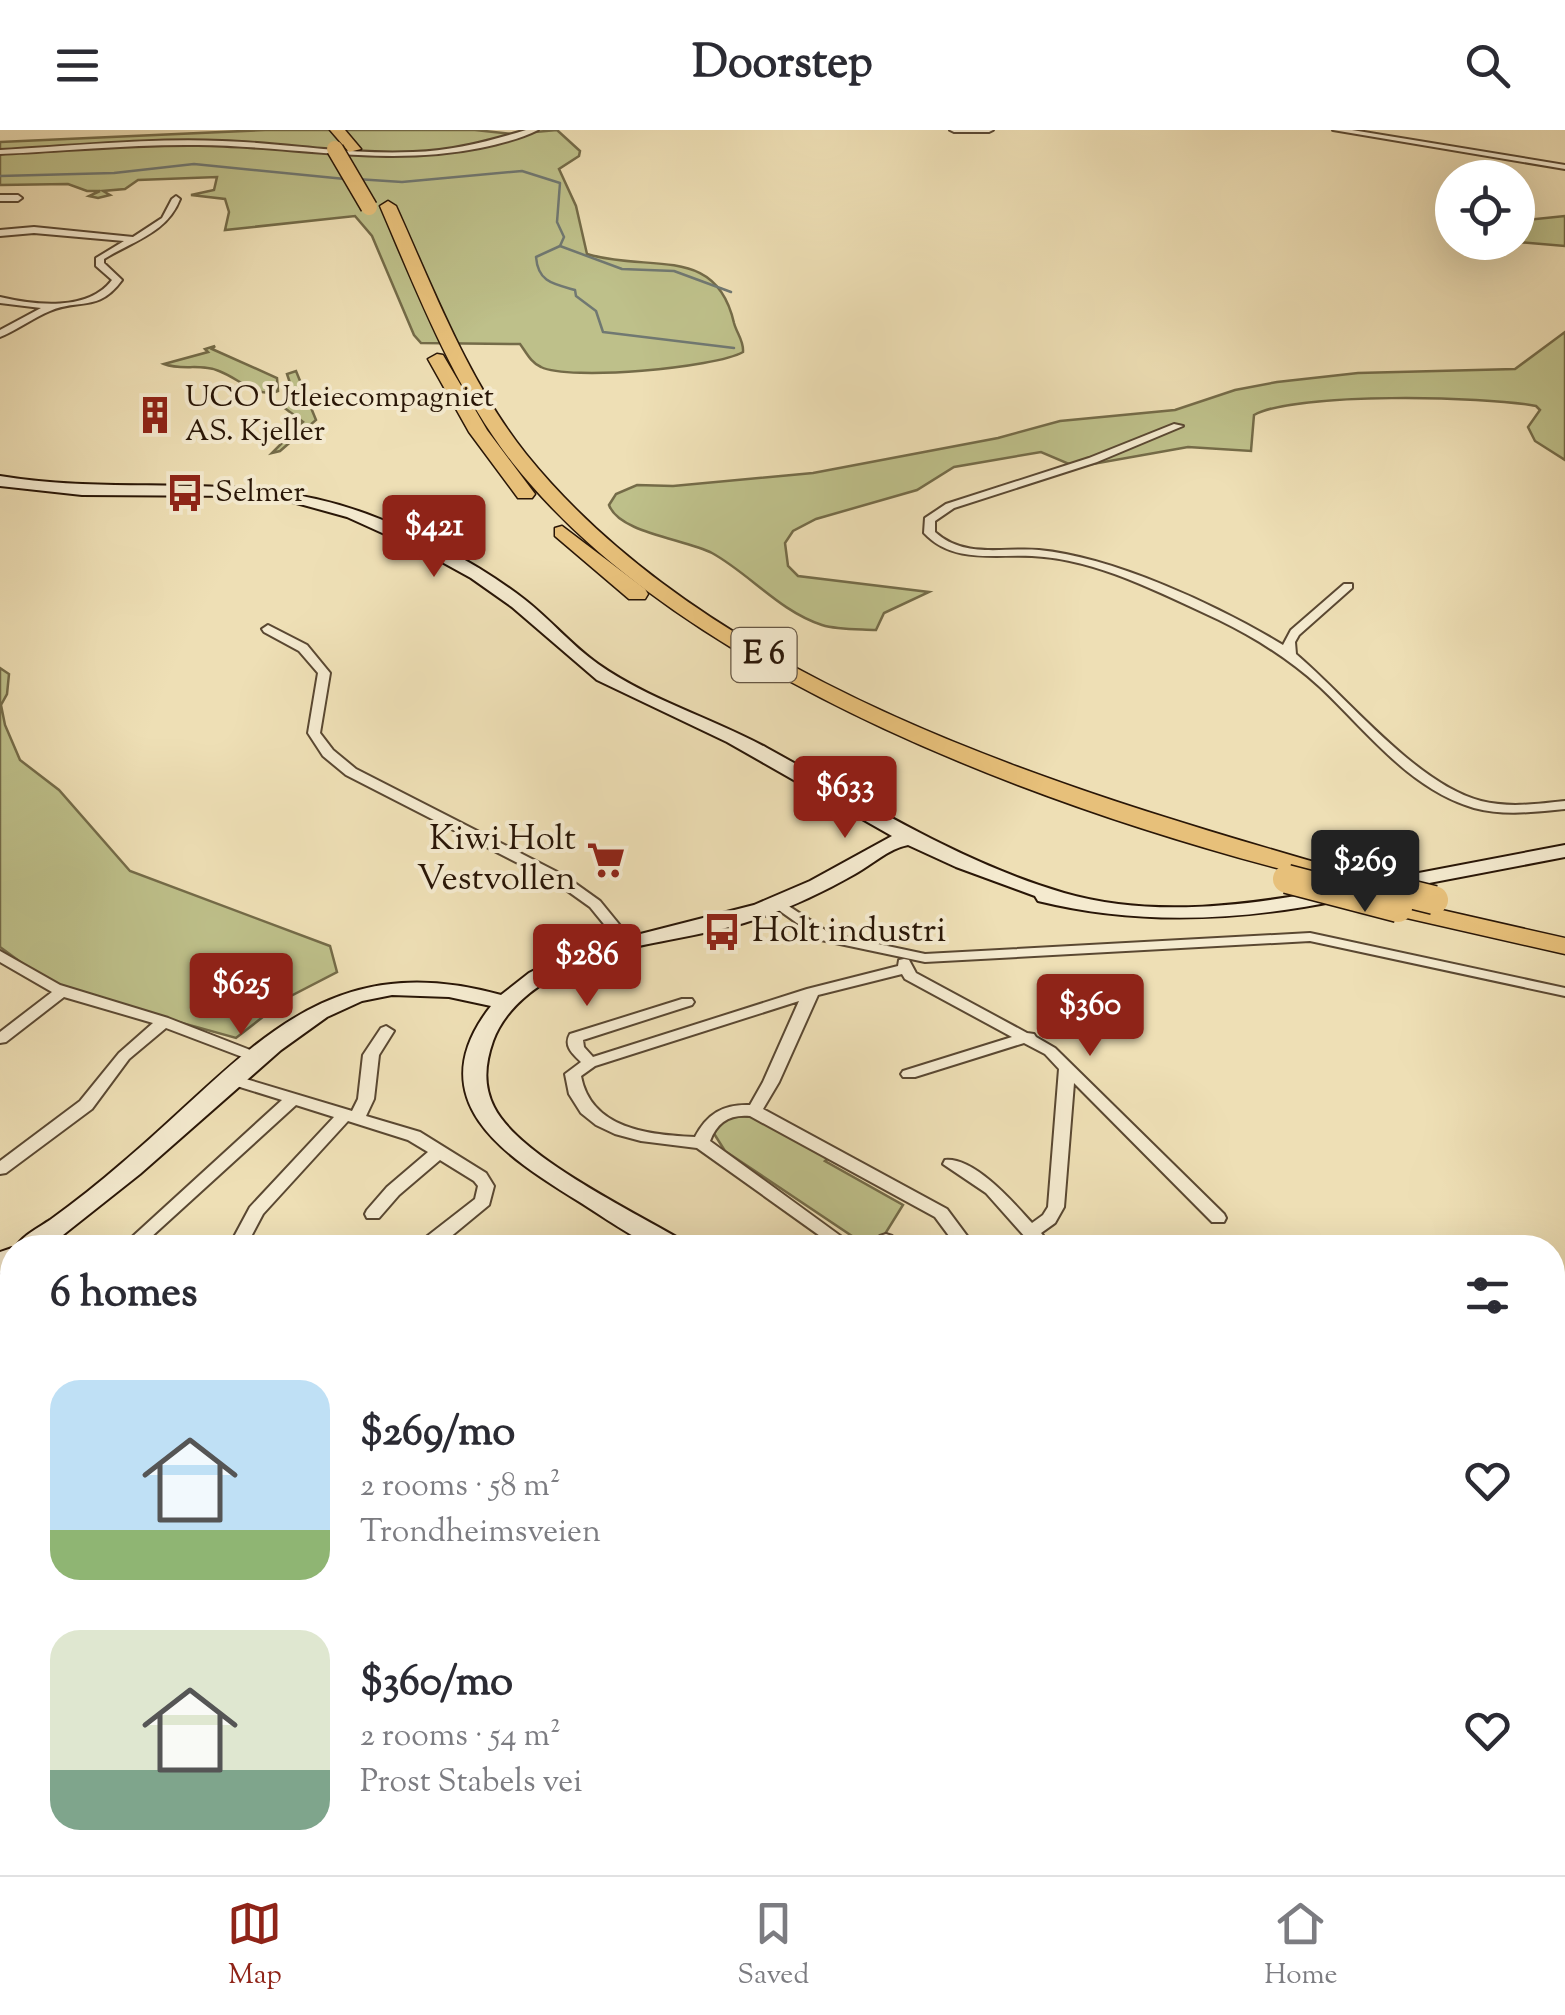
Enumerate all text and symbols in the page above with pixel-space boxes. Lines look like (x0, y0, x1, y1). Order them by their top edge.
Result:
text: Doorstep (692, 33, 873, 98)
icon: menu (50, 38, 105, 93)
icon: search (1460, 38, 1515, 93)
map controls (1435, 160, 1535, 260)
button: locate (1435, 160, 1535, 260)
place label: UCO Utleiecompagniet AS. Kjeller (185, 377, 494, 454)
building icon: UCO Utleiecompagniet AS. Kjeller (134, 394, 176, 436)
bus stop icon: Selmer (164, 472, 206, 514)
place label: Selmer (215, 472, 305, 515)
pin: $421 (375, 495, 493, 580)
text: $421 (404, 504, 464, 550)
road number: E 6 (732, 628, 796, 682)
pin: $633 (786, 756, 904, 841)
text: $633 (816, 765, 874, 811)
place label: Kiwi Holt Vestvollen (417, 815, 576, 906)
pin: $269 (1306, 830, 1424, 915)
supermarket icon: Kiwi Holt Vestvollen (585, 839, 627, 881)
text: $269 (1333, 839, 1397, 885)
place label: Holt industri (752, 907, 946, 958)
bus stop icon: Holt industri (701, 911, 743, 953)
pin: $286 (528, 924, 646, 1009)
text: $286 (555, 933, 619, 979)
pin: $625 (182, 953, 300, 1038)
text: $625 (212, 962, 270, 1008)
pin: $360 (1031, 974, 1149, 1059)
text: $360 (1059, 983, 1121, 1029)
text: 6 homes (50, 1265, 197, 1325)
icon: filters (1460, 1268, 1515, 1323)
text: $269/mo (360, 1404, 515, 1464)
icon: home (130, 1420, 250, 1540)
icon: heart (1460, 1453, 1515, 1508)
text: 2 rooms · 58 m² (360, 1464, 561, 1510)
text: Trondheimsveien (360, 1510, 601, 1556)
text: $360/mo (360, 1654, 513, 1714)
icon: home (130, 1670, 250, 1790)
icon: heart (1460, 1703, 1515, 1758)
text: 2 rooms · 54 m² (360, 1714, 561, 1760)
text: Prost Stabels vei (360, 1760, 582, 1806)
tab: Map (227, 1896, 282, 1996)
tab: Saved (737, 1896, 809, 1996)
tab: Home (1264, 1896, 1338, 1996)

